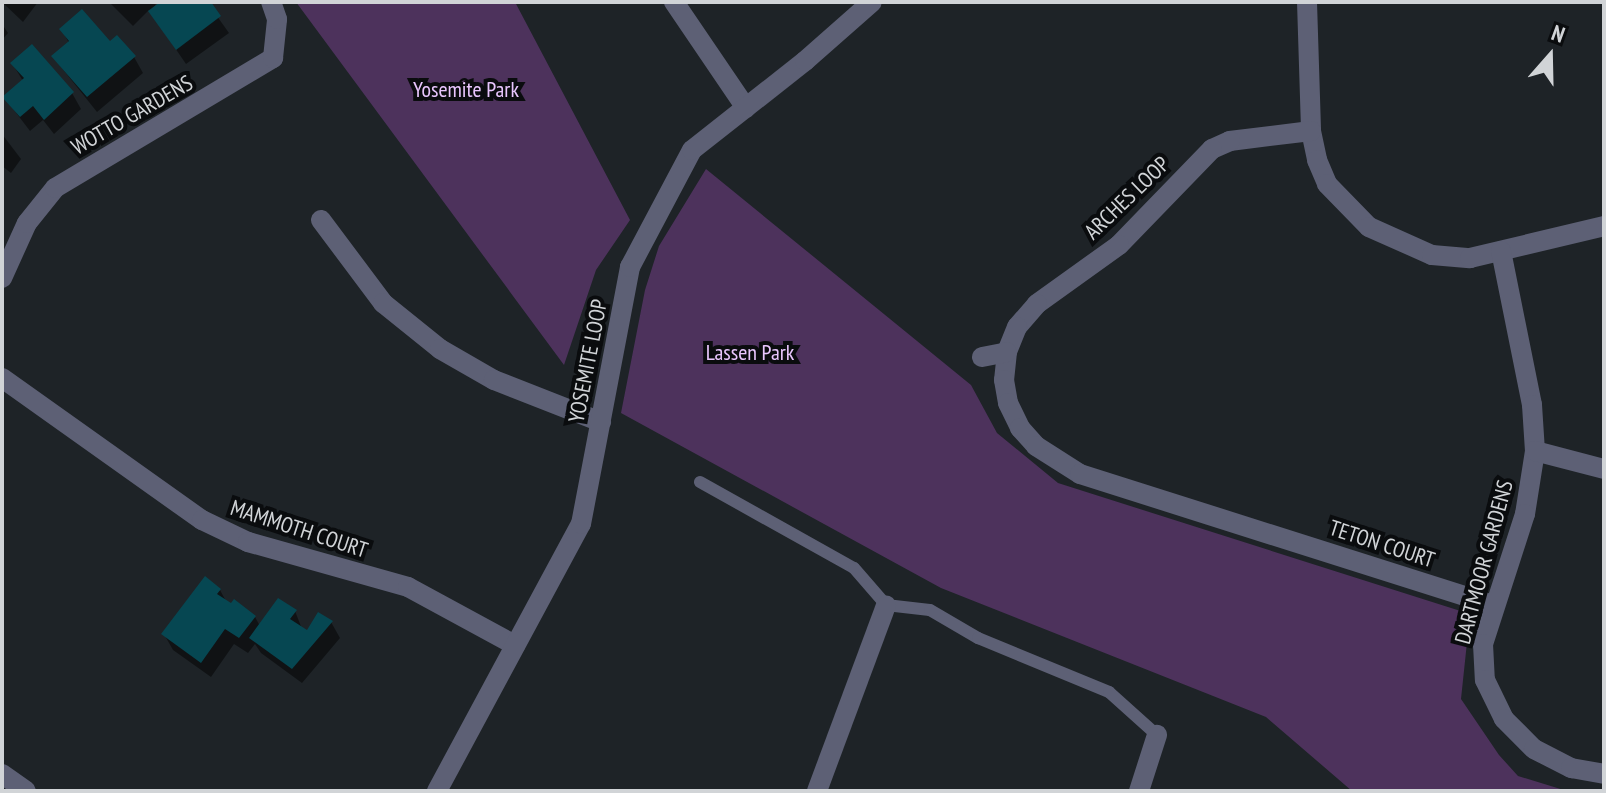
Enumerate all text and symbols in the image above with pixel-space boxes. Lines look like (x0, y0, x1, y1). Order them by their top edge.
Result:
north arrow (1510, 16, 1590, 96)
text: N (1548, 18, 1569, 49)
street label: WOTTO GARDENS (67, 70, 197, 160)
park label: Yosemite Park (413, 77, 519, 103)
street label: ARCHES LOOP (1079, 151, 1175, 245)
street label: YOSEMITE LOOP (563, 297, 613, 425)
park label: Lassen Park (706, 340, 794, 366)
street label: DARTMOOR GARDENS (1449, 477, 1519, 647)
street label: MAMMOTH COURT (227, 494, 371, 564)
street label: TETON COURT (1326, 515, 1438, 573)

